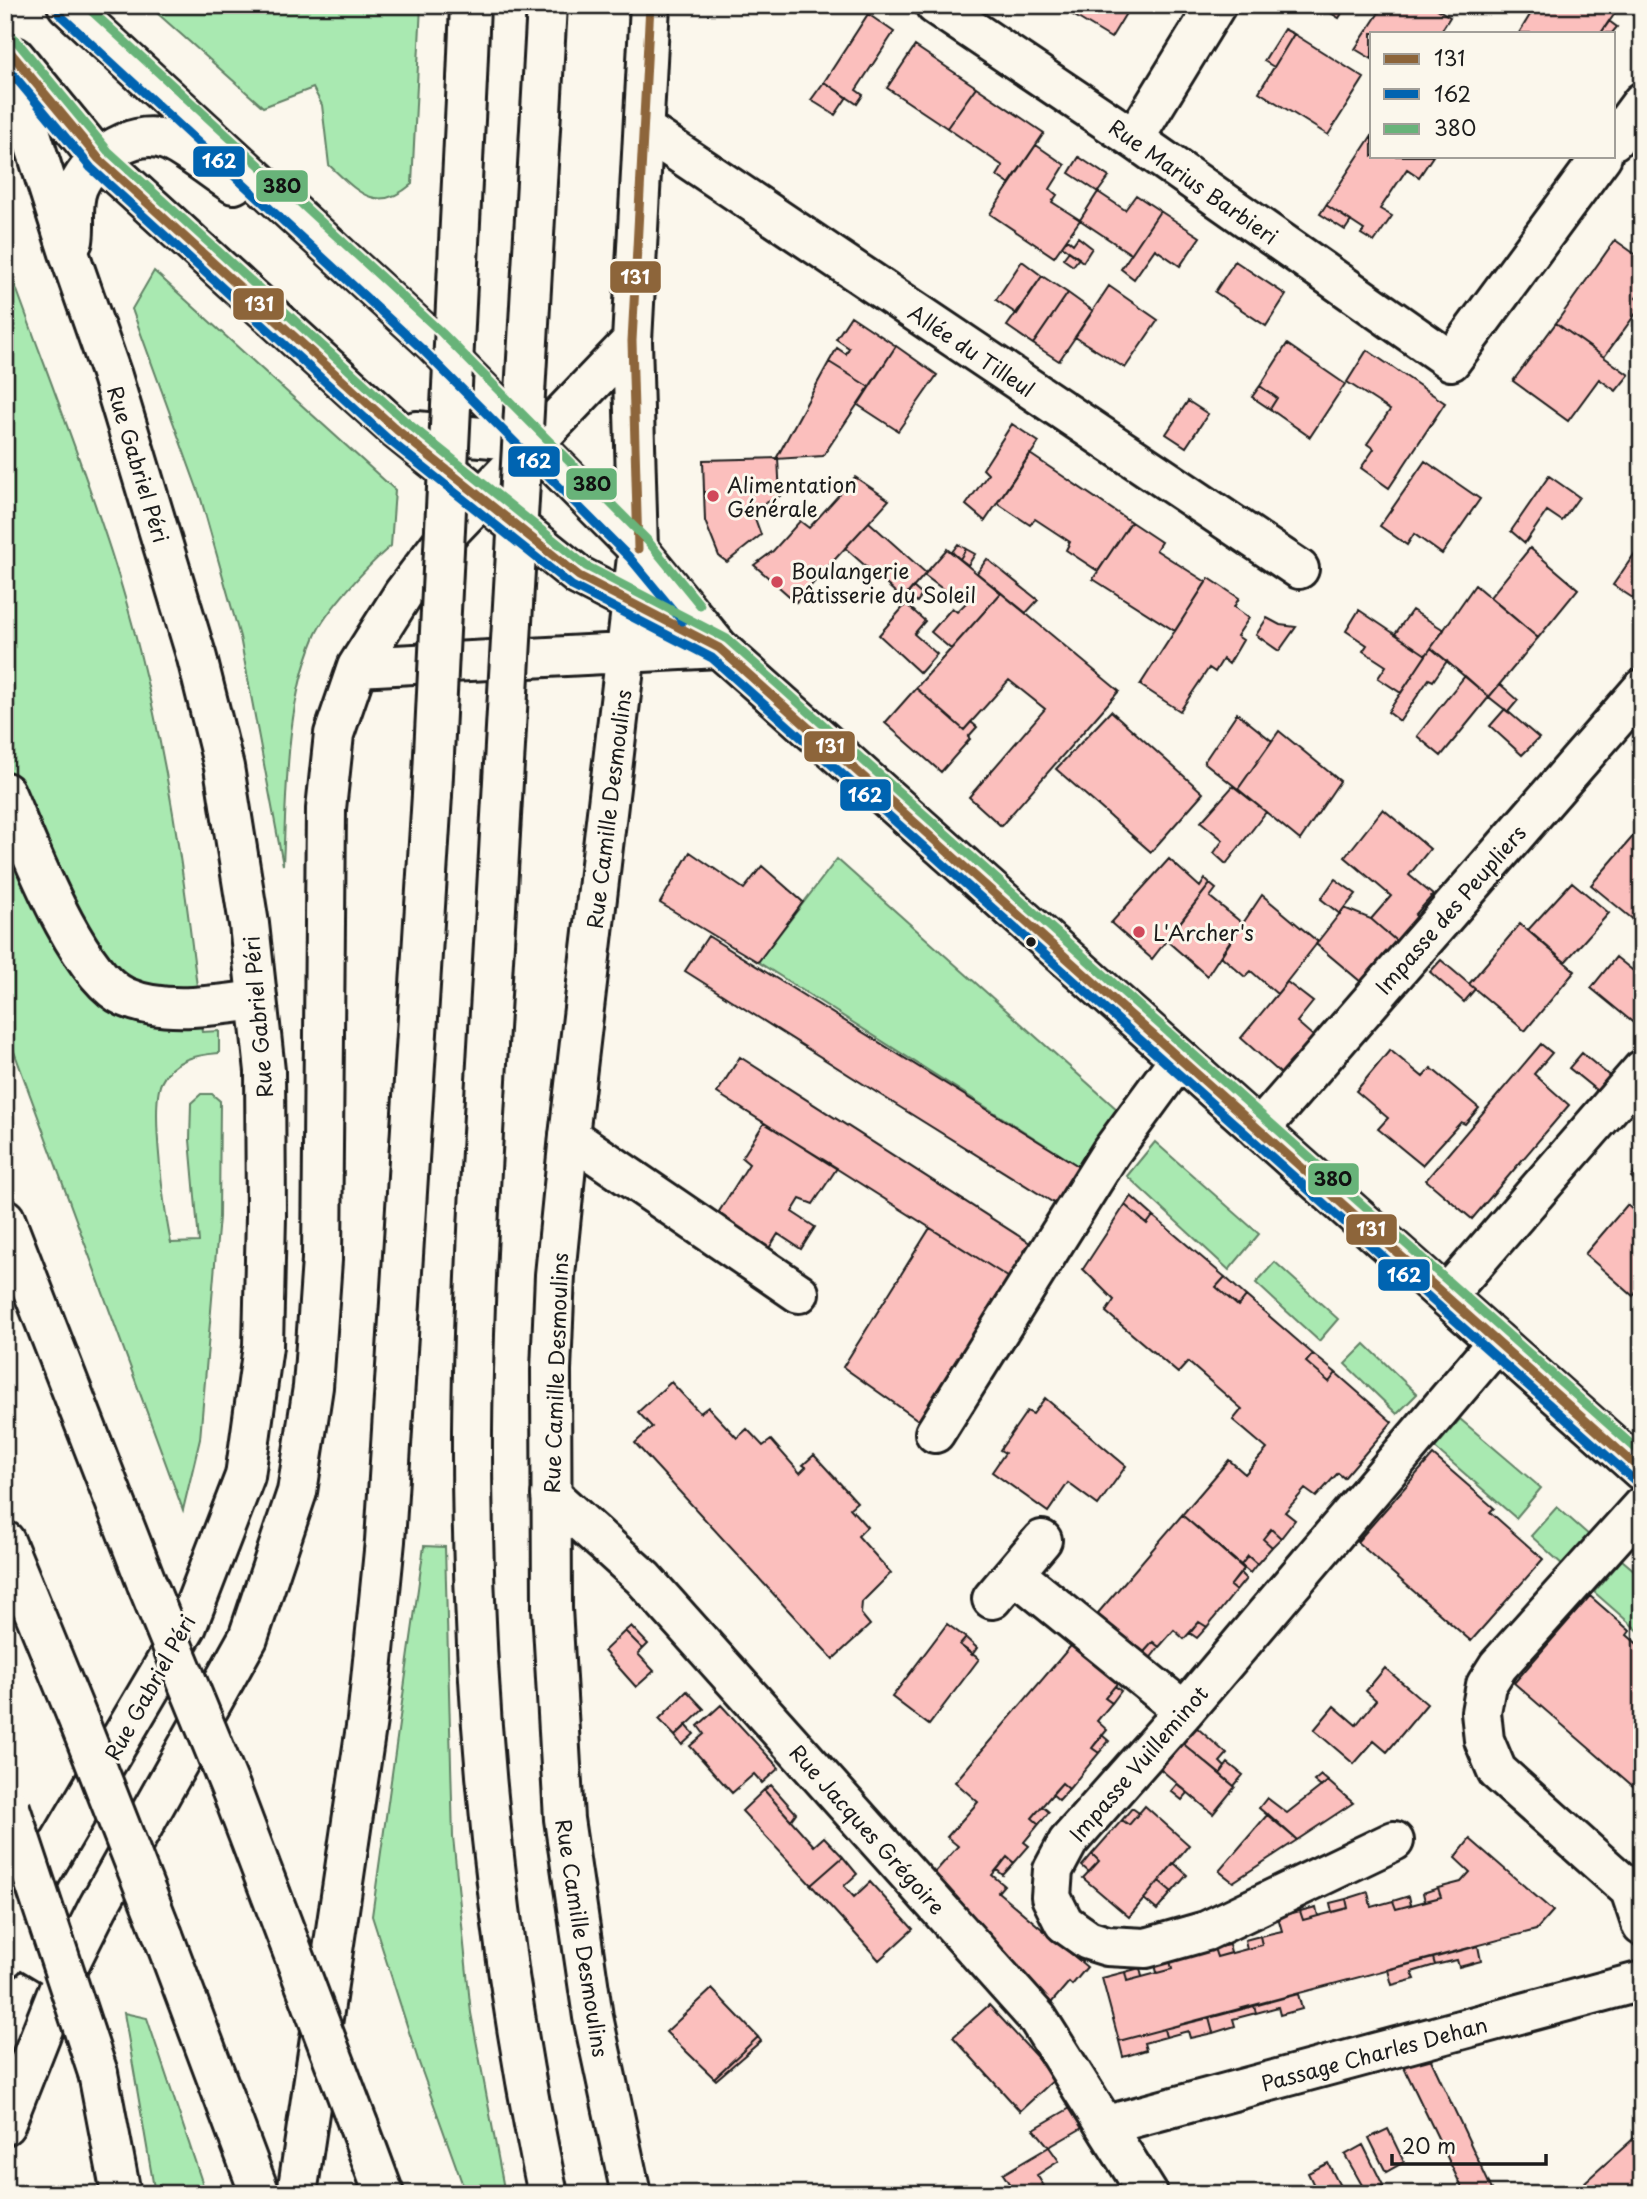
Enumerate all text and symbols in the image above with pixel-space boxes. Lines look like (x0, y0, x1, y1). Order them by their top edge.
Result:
legend (1370, 32, 1616, 158)
text: 131 (1434, 41, 1465, 73)
text: 162 (1434, 77, 1471, 109)
street label: Rue Marius Barbieri (1103, 111, 1285, 251)
text: 380 (1434, 111, 1476, 143)
line badge: 162 (192, 145, 246, 178)
text: 162 (202, 146, 236, 174)
line badge: 380 (255, 169, 309, 203)
text: 380 (263, 171, 301, 199)
line badge: 131 (609, 260, 662, 294)
text: 131 (620, 262, 650, 290)
line badge: 131 (232, 287, 285, 321)
text: 131 (244, 289, 274, 317)
street label: Allée du Tilleul (902, 296, 1042, 404)
street label: Rue Gabriel Péri (100, 382, 178, 546)
line badge: 162 (507, 445, 561, 478)
text: 162 (517, 446, 551, 474)
line badge: 380 (565, 467, 618, 501)
place label: Alimentation Générale (727, 468, 857, 524)
text: 380 (573, 469, 611, 497)
marker: Alimentation Générale (705, 488, 721, 504)
place label: Boulangerie Pâtisserie du Soleil (791, 554, 976, 610)
marker: Boulangerie Pâtisserie du Soleil (769, 574, 785, 590)
street label: Rue Camille Desmoulins (577, 688, 639, 930)
line badge: 131 (803, 730, 856, 763)
text: 131 (815, 731, 845, 759)
line badge: 162 (839, 778, 892, 812)
text: 162 (848, 780, 882, 808)
street label: Impasse des Peupliers (1367, 817, 1533, 1001)
place label: L'Archer's (1153, 916, 1254, 948)
marker: L'Archer's (1131, 924, 1147, 940)
street label: Rue Gabriel Péri (234, 935, 280, 1099)
unlabelled marker (1024, 935, 1038, 949)
line badge: 380 (1307, 1162, 1360, 1196)
text: 380 (1314, 1164, 1352, 1192)
line badge: 131 (1345, 1213, 1398, 1246)
text: 131 (1356, 1214, 1386, 1242)
street label: Rue Camille Desmoulins (535, 1252, 575, 1494)
line badge: 162 (1377, 1258, 1431, 1292)
text: 162 (1387, 1260, 1421, 1288)
street label: Rue Gabriel Péri (96, 1608, 202, 1766)
street label: Impasse Vuilleminot (1061, 1678, 1215, 1848)
street label: Rue Jacques Grégoire (783, 1737, 953, 1921)
street label: Rue Camille Desmoulins (548, 1817, 618, 2059)
street label: Passage Charles Dehan (1257, 2007, 1491, 2099)
scale bar (1392, 2122, 1546, 2166)
text: 20 m (1402, 2129, 1456, 2161)

